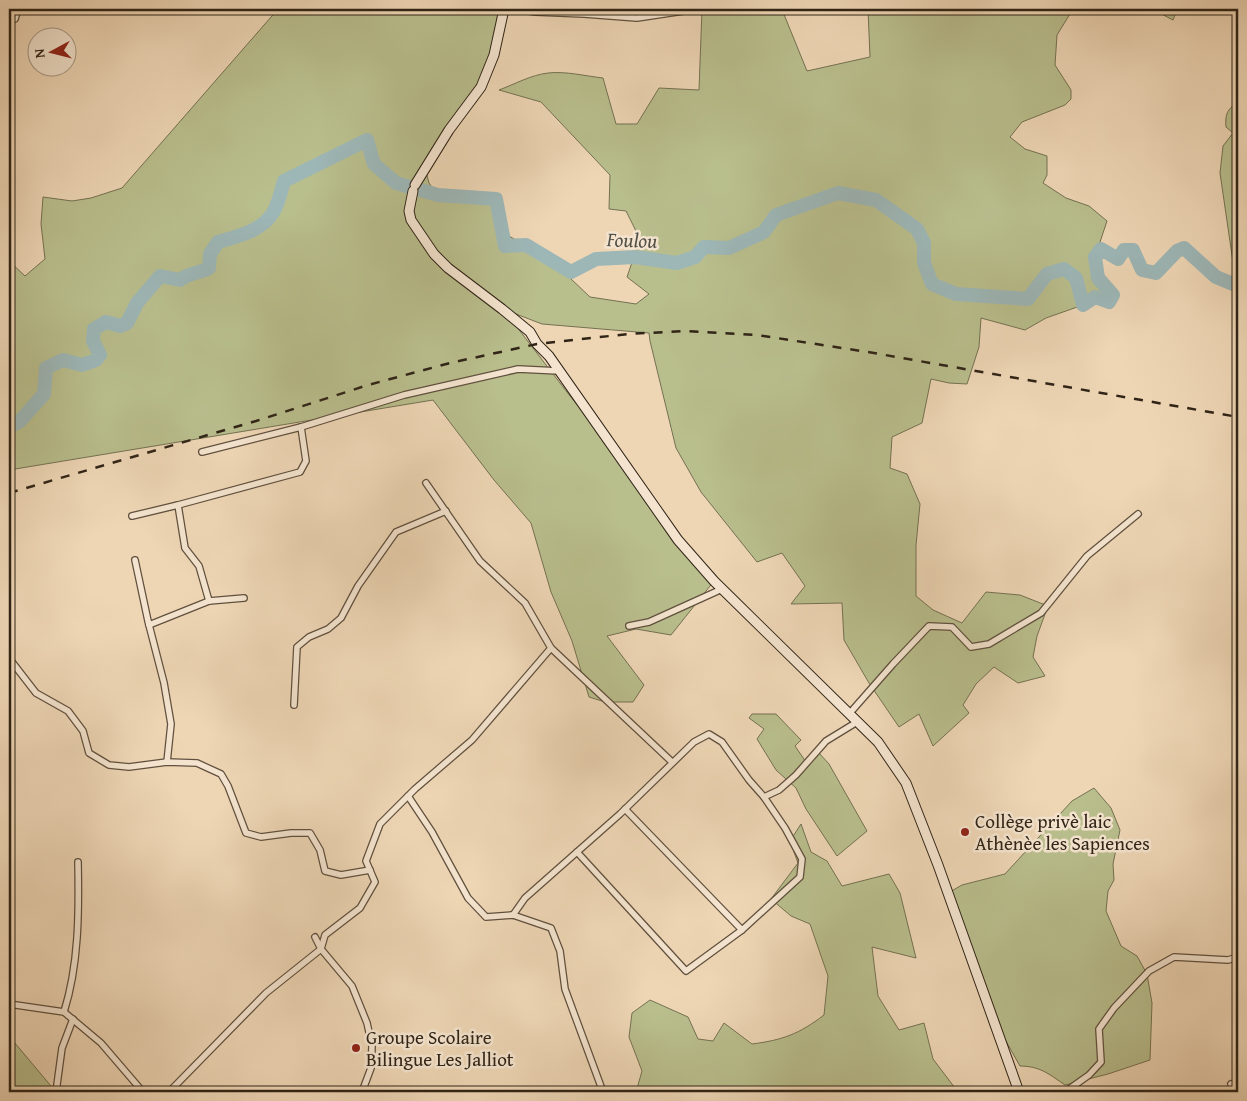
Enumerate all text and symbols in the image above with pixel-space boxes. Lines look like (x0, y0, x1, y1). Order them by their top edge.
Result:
north arrow (28, 28, 78, 78)
text: N (29, 47, 50, 59)
water label: Foulou (605, 224, 658, 255)
place label: Collège privè laic Athènèe les Sapiences (975, 807, 1150, 857)
marker: Collège privè laic Athènèe les Sapiences (959, 826, 971, 838)
place label: Groupe Scolaire Bilingue Les Jalliot (366, 1023, 514, 1073)
marker: Groupe Scolaire Bilingue Les Jalliot (350, 1042, 362, 1054)

